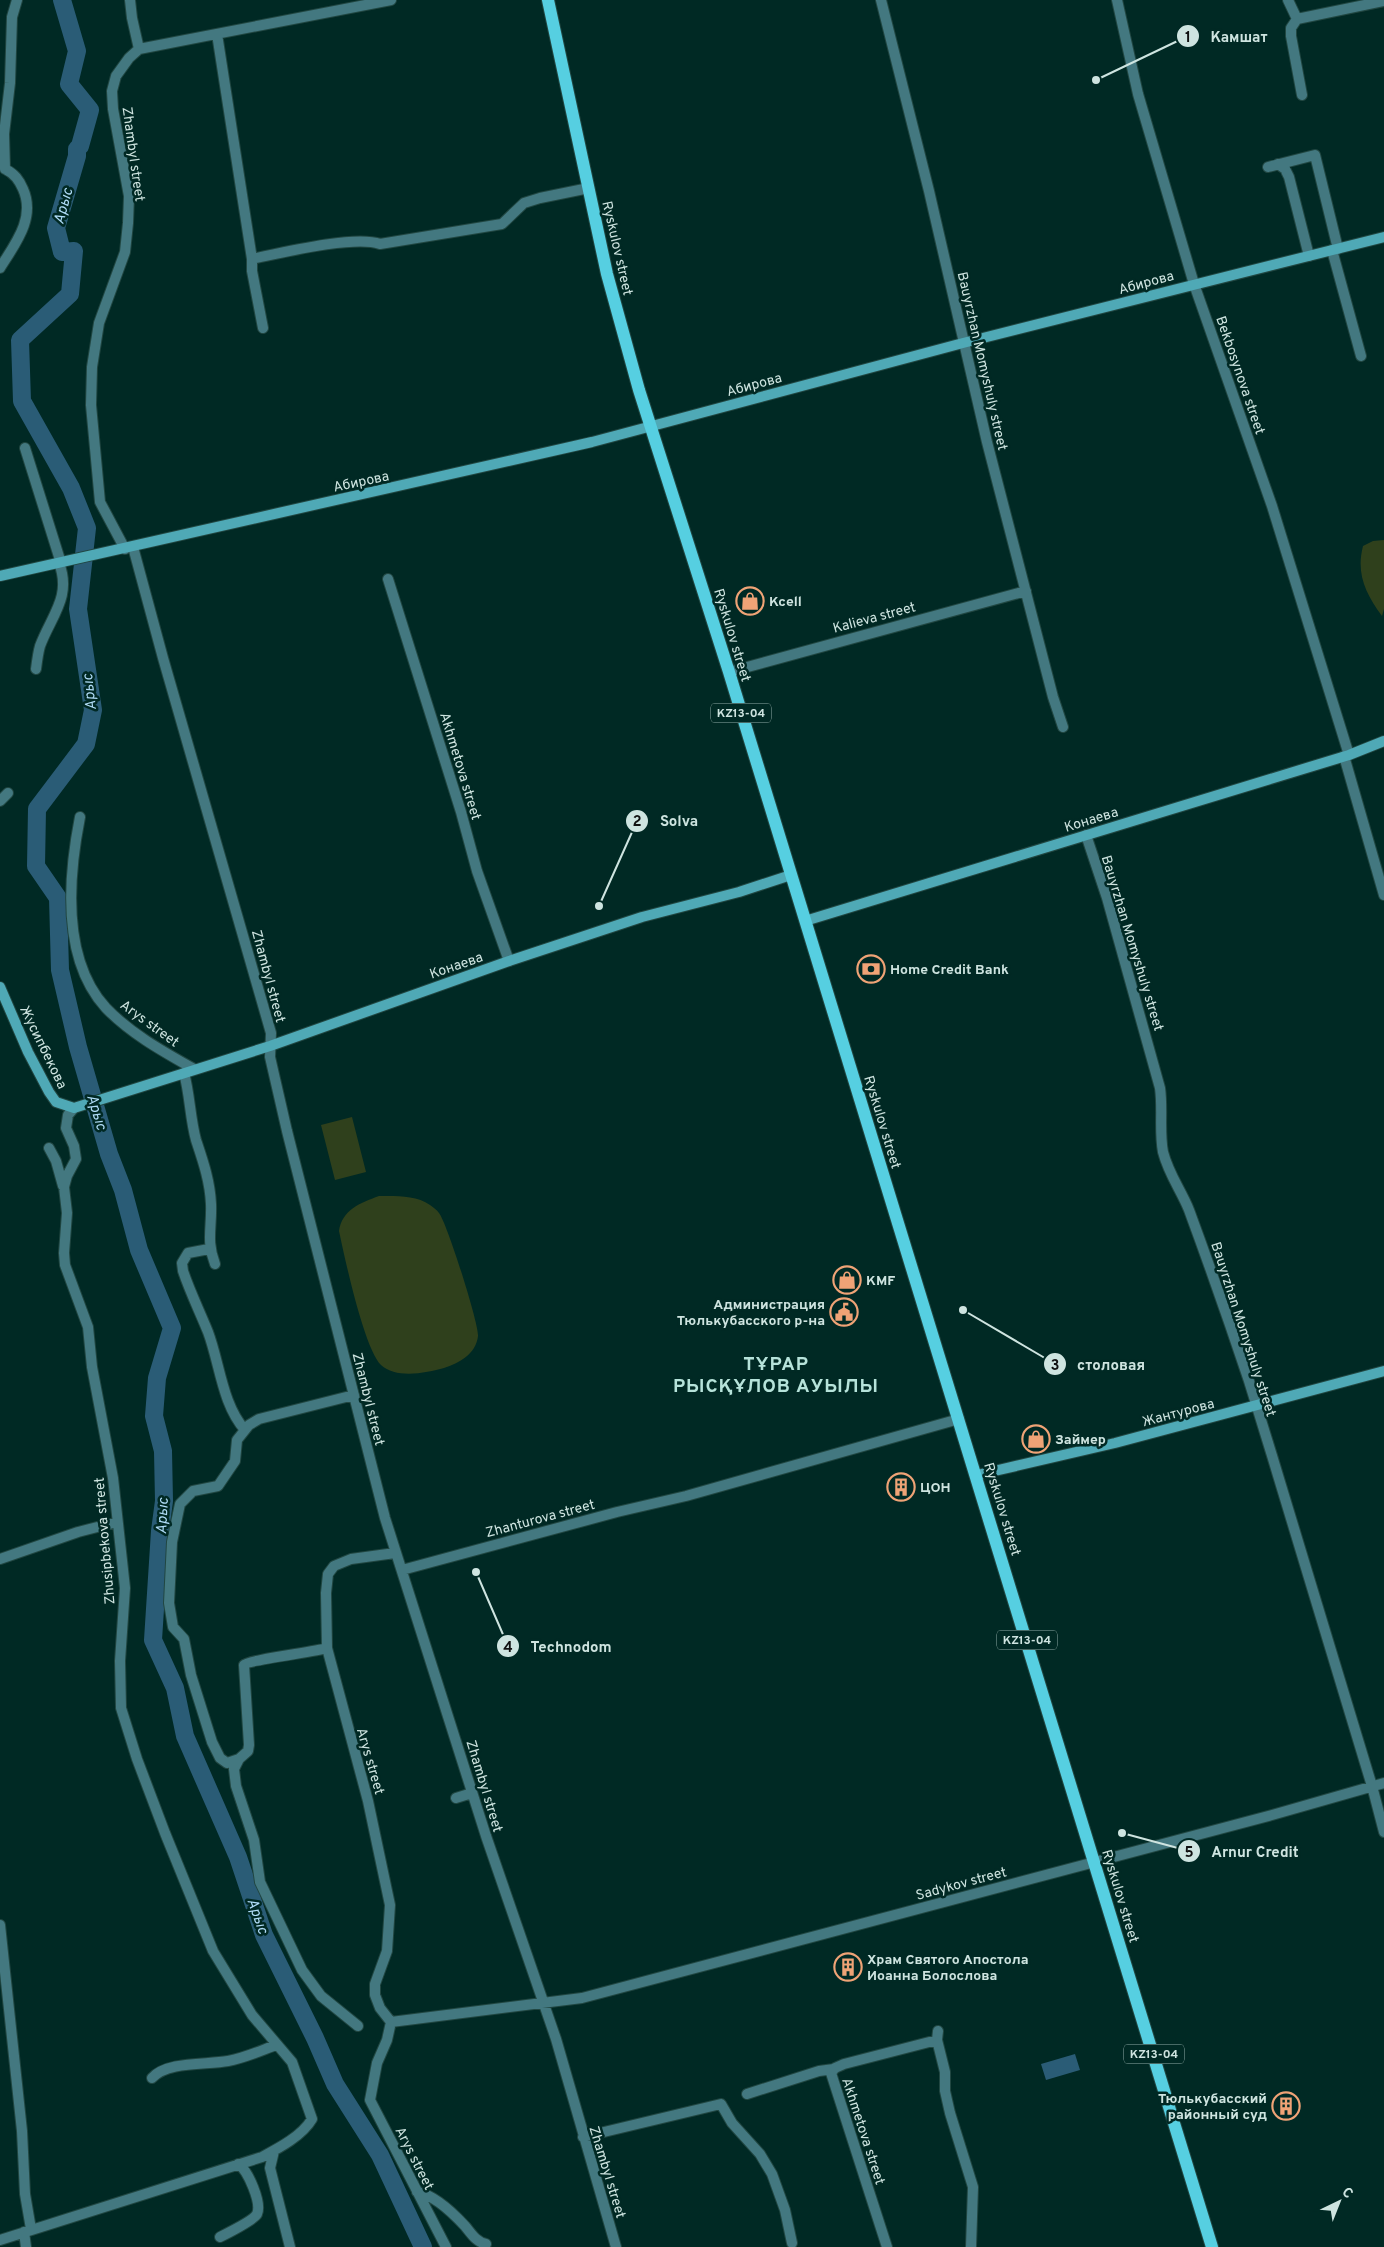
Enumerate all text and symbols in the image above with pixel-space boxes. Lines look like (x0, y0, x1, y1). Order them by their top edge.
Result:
callout: Камшат (1176, 21, 1278, 51)
text: 1 (1185, 29, 1191, 48)
text: Камшат (1210, 29, 1268, 48)
street label: Zhambyl street (117, 106, 148, 203)
water label: Арыс (51, 185, 79, 226)
street label: Ryskulov street (597, 199, 636, 297)
street label: Абирова (1117, 268, 1176, 299)
street label: Bauyrzhan Momyshuly street (953, 270, 1010, 452)
street label: Bekbosynova street (1211, 314, 1268, 437)
street label: Абирова (725, 370, 784, 401)
street label: Абирова (332, 468, 391, 497)
shop icon: Kcell (735, 586, 765, 616)
street label: Ryskulov street (709, 587, 754, 684)
place label: Kcell (769, 594, 802, 611)
street label: Kalieva street (831, 599, 918, 638)
water label: Арыс (79, 672, 102, 711)
road number: KZ13-04 (711, 704, 771, 722)
street label: Akhmetova street (435, 711, 484, 822)
street label: Конаева (1062, 804, 1120, 837)
callout: Solva (625, 806, 708, 836)
text: 2 (632, 813, 642, 832)
text: Solva (660, 813, 698, 832)
street label: Bauyrzhan Momyshuly street (1097, 854, 1166, 1033)
street label: Zhambyl street (247, 928, 288, 1025)
street label: Конаева (428, 949, 485, 983)
bank icon: Home Credit Bank (856, 954, 886, 984)
place label: Home Credit Bank (890, 962, 1009, 979)
street label: Arys street (116, 997, 182, 1051)
street label: Жусипбекова (15, 1003, 70, 1092)
street label: Ryskulov street (859, 1074, 904, 1171)
water label: Арыс (81, 1092, 110, 1133)
street label: Bauyrzhan Momyshuly street (1206, 1240, 1279, 1419)
shop icon: KMF (832, 1265, 862, 1295)
place label: KMF (866, 1273, 895, 1290)
place label: Администрация Тюлькубасского р-на (677, 1297, 825, 1330)
public building icon: Администрация Тюлькубасского р-на (829, 1297, 859, 1327)
callout: столовая (1042, 1349, 1155, 1379)
street label: Zhambyl street (348, 1351, 387, 1448)
district label: ТҰРАР РЫСҚҰЛОВ АУЫЛЫ (673, 1353, 879, 1399)
text: 3 (1051, 1357, 1060, 1376)
text: столовая (1077, 1357, 1145, 1376)
street label: Жантурова (1140, 1396, 1216, 1431)
shop icon: Займер (1021, 1424, 1051, 1454)
place label: Займер (1055, 1432, 1106, 1449)
street label: Ryskulov street (979, 1461, 1024, 1558)
building icon: ЦОН (886, 1472, 916, 1502)
street label: Zhusipbekova street (91, 1477, 120, 1605)
place label: ЦОН (920, 1480, 951, 1497)
water label: Арыс (153, 1497, 174, 1535)
street label: Zhanturova street (484, 1497, 597, 1542)
road number: KZ13-04 (997, 1630, 1057, 1650)
callout: Technodom (495, 1631, 621, 1661)
text: 4 (503, 1639, 513, 1658)
text: Technodom (530, 1639, 612, 1658)
street label: Arys street (352, 1726, 387, 1797)
street label: Zhambyl street (461, 1738, 506, 1835)
callout: Arnur Credit (1176, 1836, 1309, 1866)
text: 5 (1184, 1844, 1194, 1863)
text: Arnur Credit (1211, 1844, 1299, 1863)
street label: Ryskulov street (1097, 1848, 1142, 1945)
street label: Sadykov street (914, 1864, 1009, 1905)
water label: Арыс (242, 1896, 272, 1938)
building icon: Храм Святого Апостола Иоанна Болослова (833, 1952, 863, 1982)
place label: Храм Святого Апостола Иоанна Болослова (867, 1952, 1028, 1985)
road number: KZ13-04 (1124, 2045, 1184, 2064)
street label: Akhmetova street (837, 2076, 888, 2187)
place label: Тюлькубасский районный суд (1158, 2091, 1267, 2124)
building icon: Тюлькубасский районный суд (1271, 2091, 1301, 2121)
street label: Arys street (390, 2124, 437, 2193)
street label: Zhambyl street (584, 2124, 629, 2221)
north arrow (1314, 2177, 1364, 2227)
text: С (1338, 2184, 1356, 2203)

